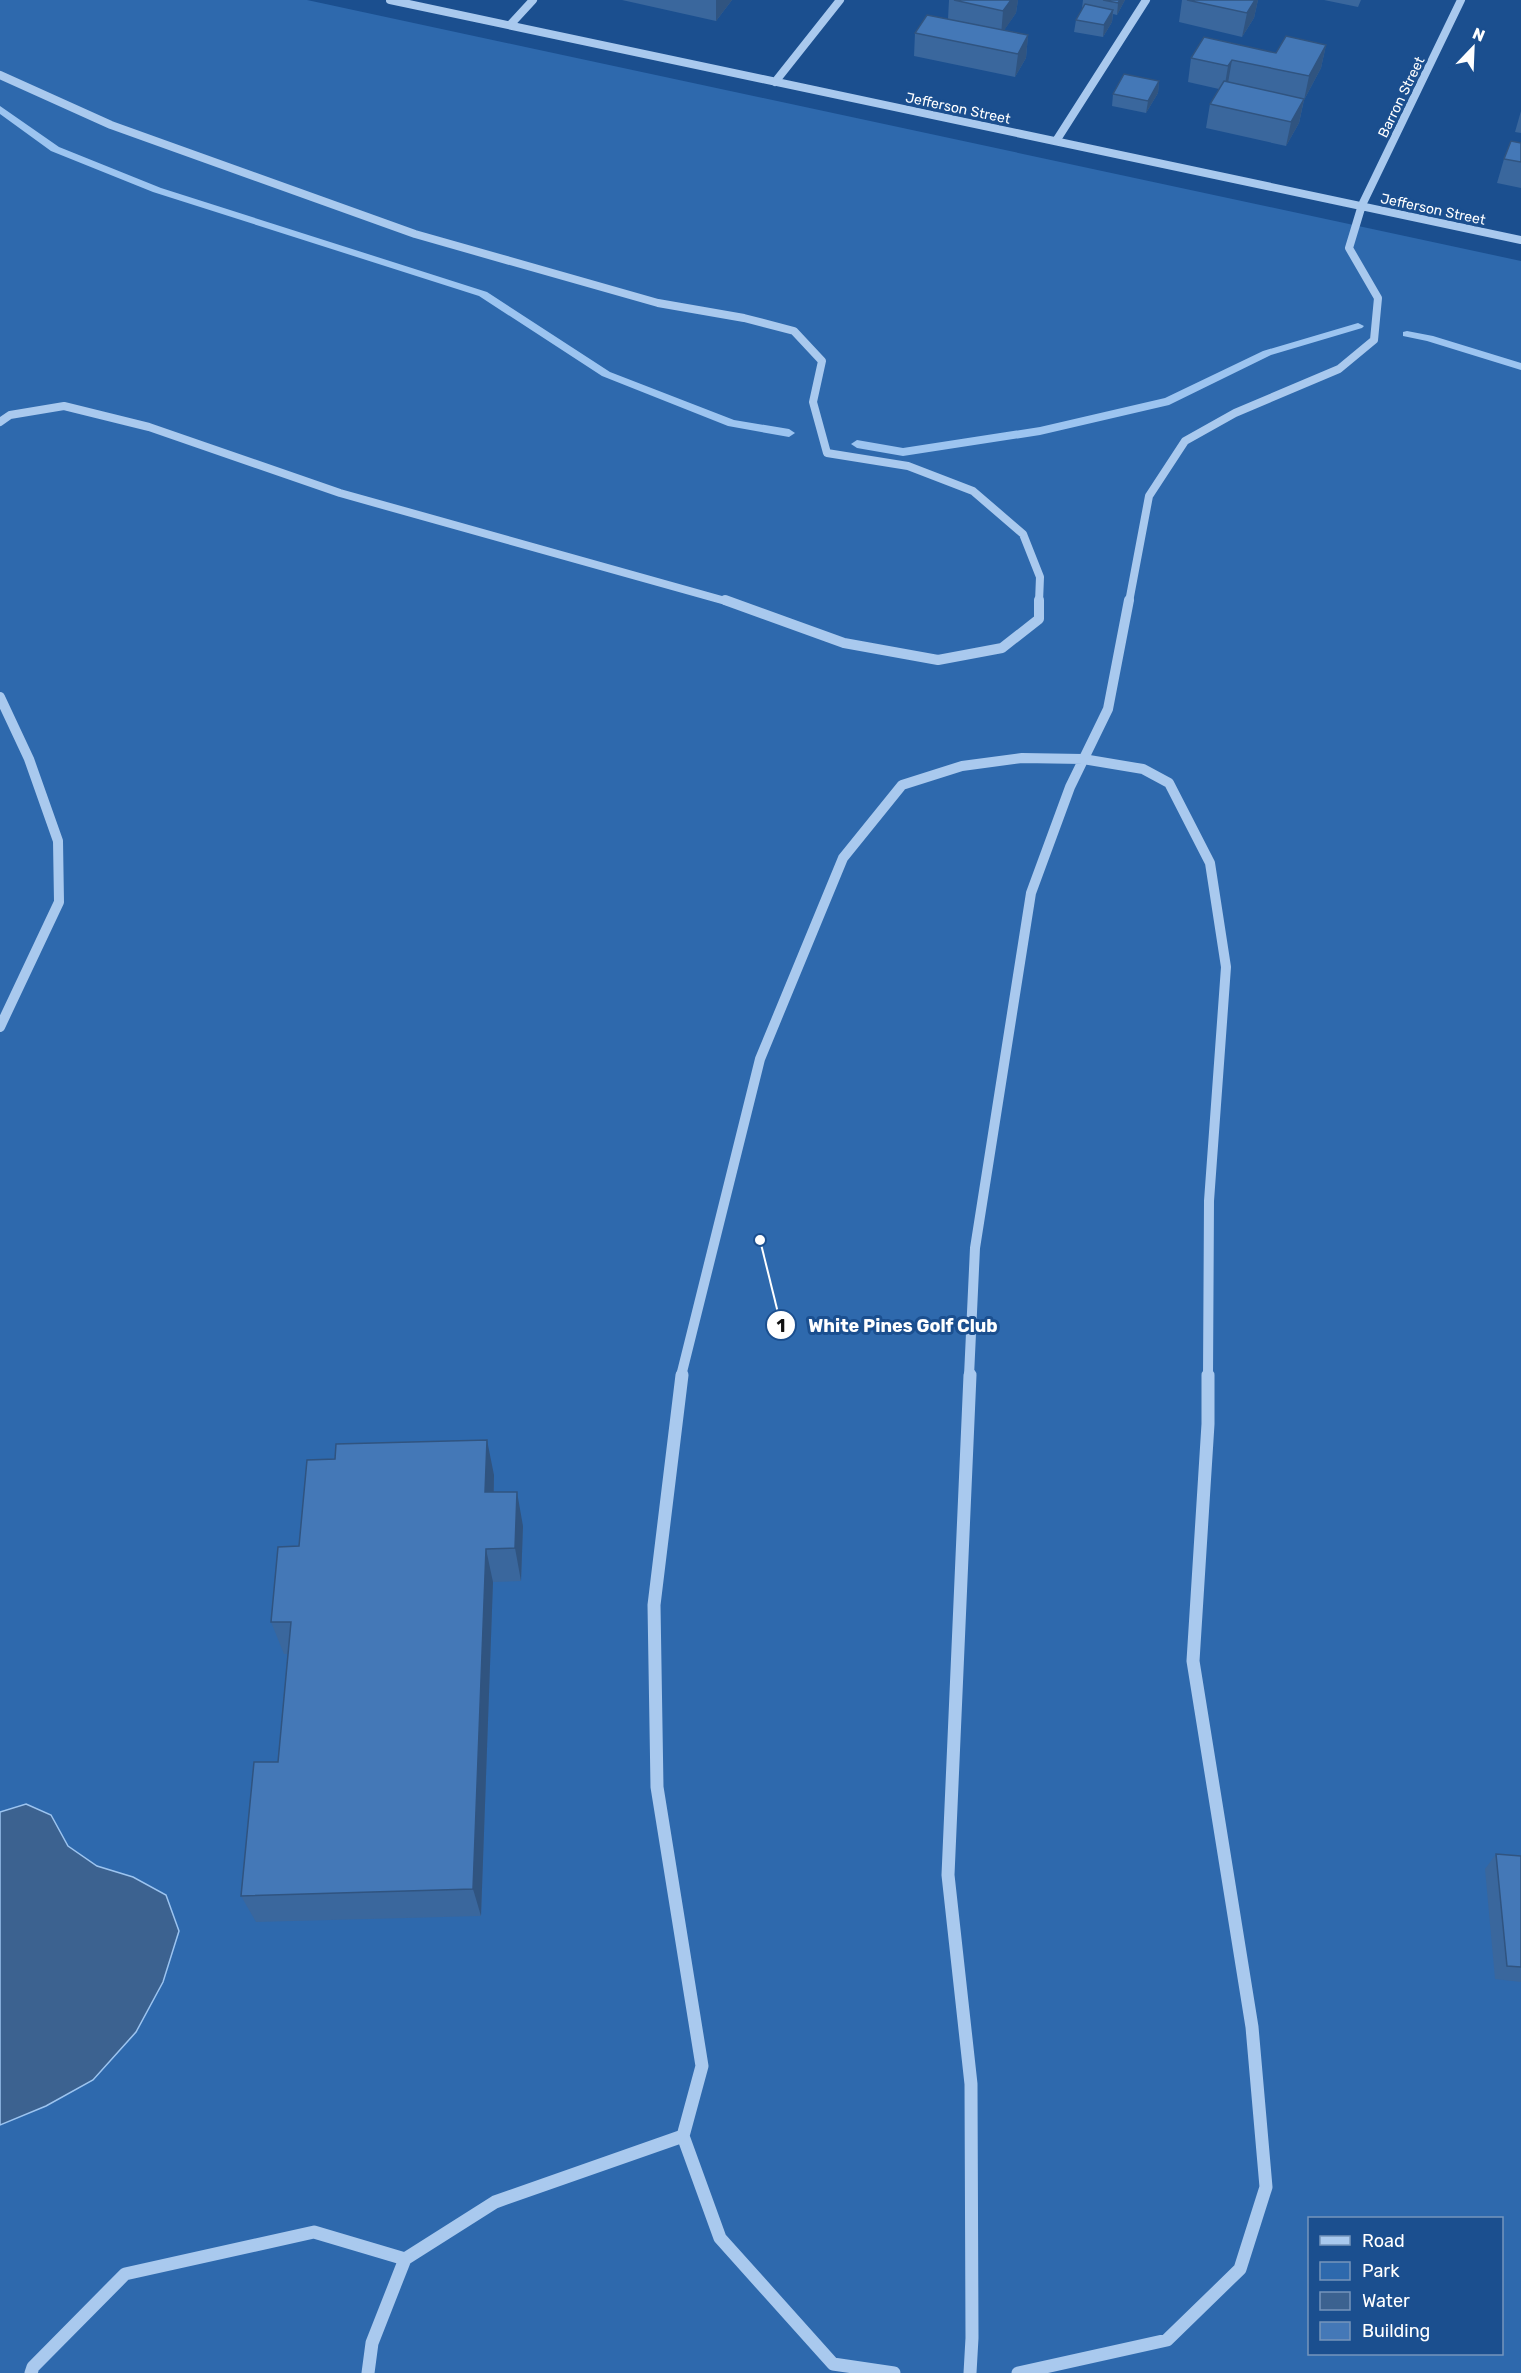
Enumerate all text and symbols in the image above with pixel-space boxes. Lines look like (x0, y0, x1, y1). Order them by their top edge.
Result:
north arrow (1443, 18, 1503, 78)
text: N (1470, 24, 1488, 46)
street label: Barron Street (1375, 53, 1429, 140)
street label: Jefferson Street (904, 89, 1012, 128)
street label: Jefferson Street (1379, 190, 1487, 229)
callout: White Pines Golf Club (766, 1307, 1009, 1343)
text: 1 (777, 1315, 785, 1337)
text: White Pines Golf Club (808, 1315, 998, 1337)
legend (1308, 2217, 1503, 2355)
text: Road (1362, 2230, 1405, 2252)
text: Park (1362, 2260, 1400, 2282)
text: Water (1362, 2290, 1410, 2312)
text: Building (1362, 2320, 1430, 2342)

